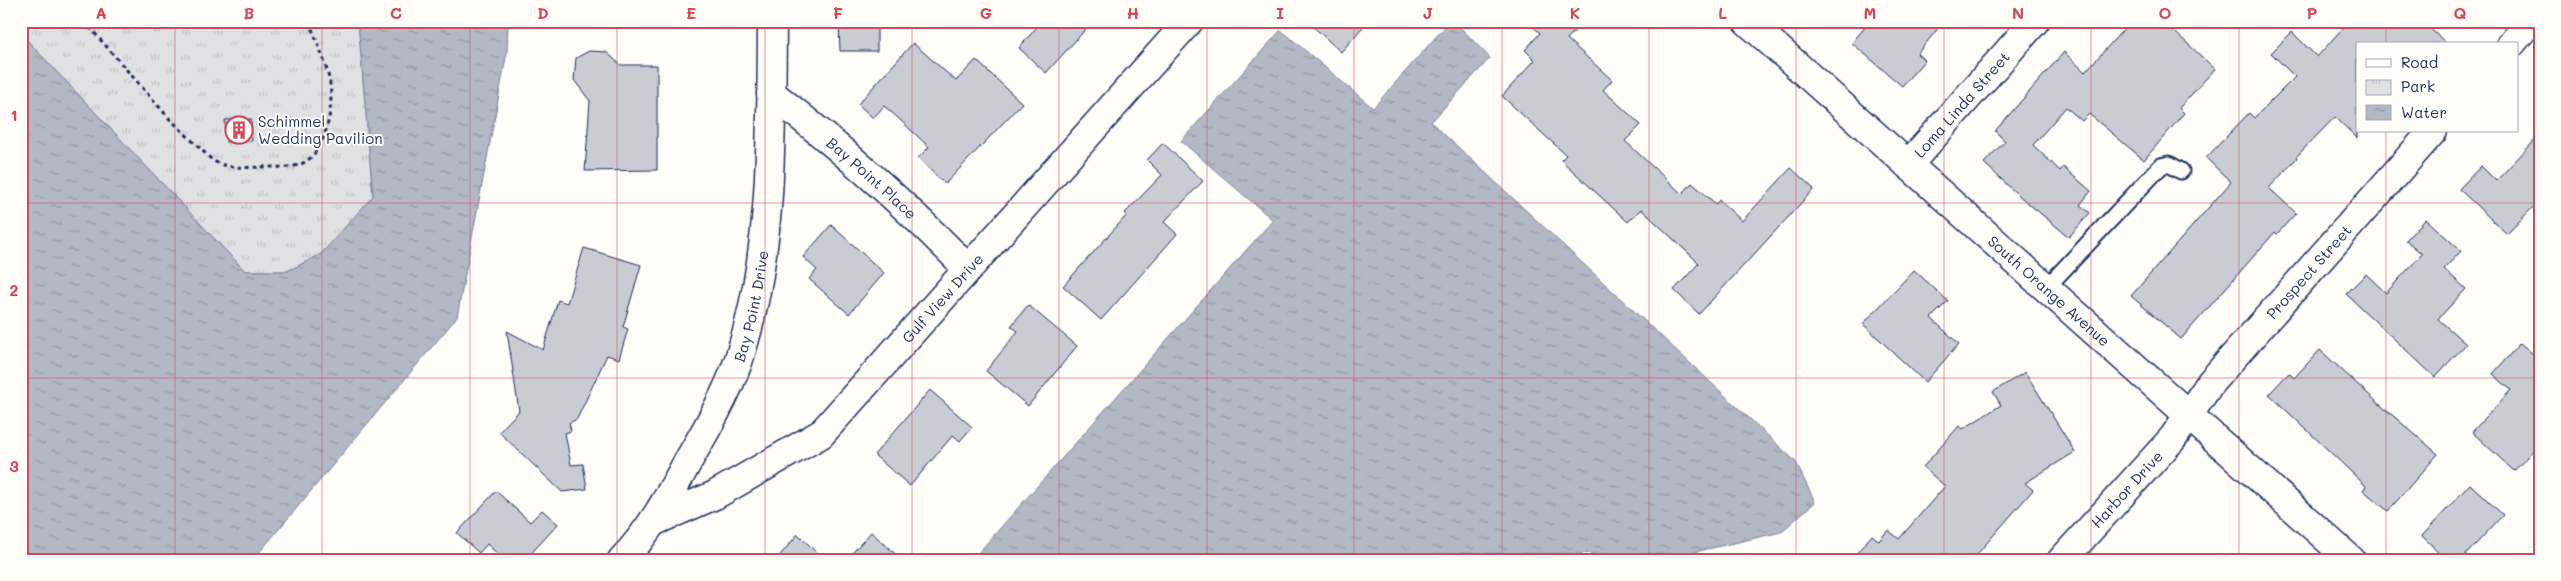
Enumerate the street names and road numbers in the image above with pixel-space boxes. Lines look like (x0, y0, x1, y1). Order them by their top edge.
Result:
street label: Loma Linda Street (1909, 47, 2014, 162)
street label: Bay Point Place (823, 133, 921, 223)
street label: Prospect Street (2262, 220, 2356, 323)
street label: South Orange Avenue (1984, 231, 2115, 350)
street label: Bay Point Drive (729, 249, 773, 364)
street label: Gulf View Drive (897, 249, 987, 347)
street label: Harbor Drive (2086, 446, 2167, 532)

